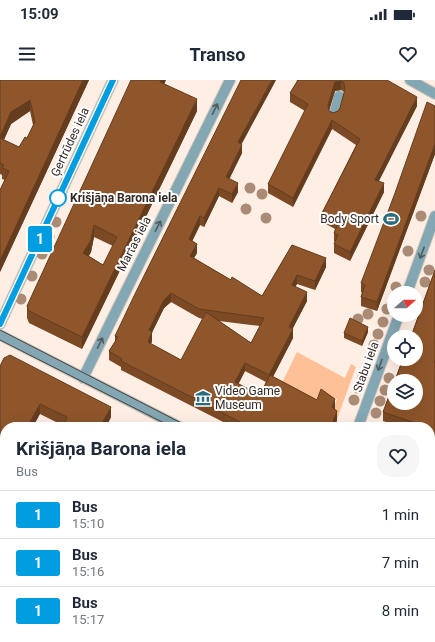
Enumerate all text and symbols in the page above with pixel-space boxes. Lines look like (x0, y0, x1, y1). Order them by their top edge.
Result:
text: 15:09 (20, 5, 59, 23)
icon: menu (16, 43, 38, 65)
icon: heart (397, 43, 419, 65)
text: Transo (190, 44, 245, 65)
one-way arrow (212, 104, 219, 116)
street label: Ģertrūdes iela (48, 105, 93, 179)
marker: Krišjāņa Barona iela (49, 189, 67, 207)
place label: Krišjāņa Barona iela (70, 191, 178, 206)
sports icon: Body Sport (382, 210, 400, 228)
place label: Body Sport (320, 212, 379, 226)
street label: Martas iela (114, 214, 154, 274)
one-way arrow (154, 220, 162, 232)
line badge: 1 (27, 226, 53, 252)
text: 1 (36, 231, 44, 247)
one-way arrow (417, 246, 425, 258)
north arrow (387, 286, 423, 322)
map controls (387, 286, 423, 410)
button: locate (387, 330, 423, 366)
one-way arrow (97, 337, 104, 349)
street label: Stabu iela (350, 340, 382, 394)
one-way arrow (376, 358, 384, 370)
button: layers (387, 374, 423, 410)
place label: Video Game Museum (215, 384, 280, 412)
museum icon: Video Game Museum (194, 389, 212, 407)
button: heart (377, 435, 419, 477)
text: Krišjāņa Barona iela (16, 437, 186, 460)
text: Bus (16, 464, 38, 479)
text: Bus (72, 498, 98, 516)
text: 1 min (382, 506, 419, 524)
text: 1 (34, 507, 42, 523)
text: 15:10 (72, 516, 104, 531)
text: Bus (72, 546, 98, 564)
text: 7 min (382, 554, 419, 572)
text: 1 (34, 555, 42, 571)
text: 15:16 (72, 564, 104, 579)
text: Bus (72, 594, 98, 612)
text: 8 min (382, 602, 419, 620)
text: 1 (34, 603, 42, 619)
text: 15:17 (72, 612, 104, 627)

